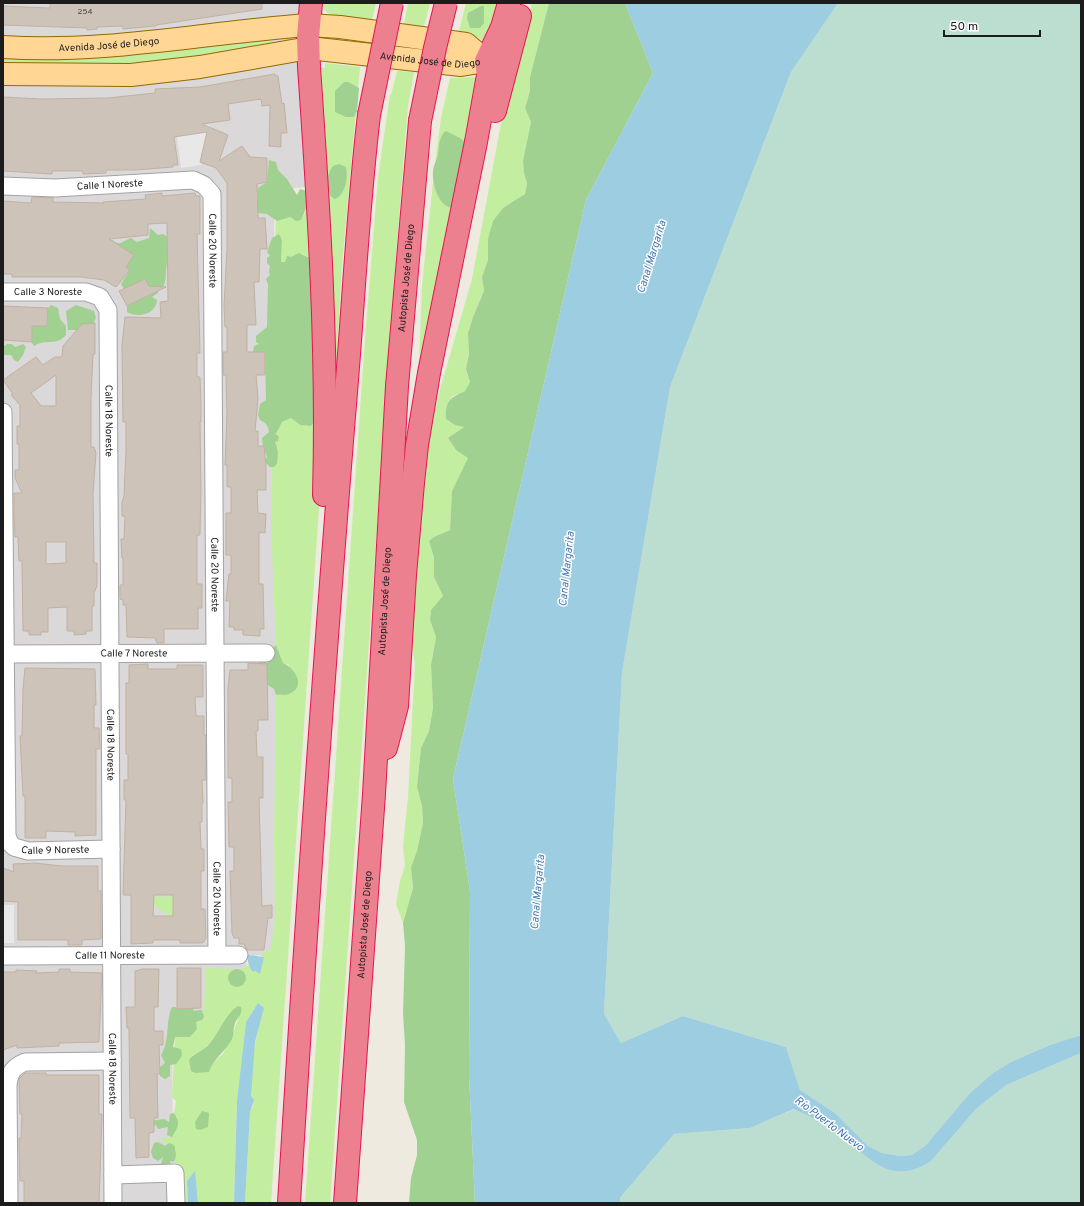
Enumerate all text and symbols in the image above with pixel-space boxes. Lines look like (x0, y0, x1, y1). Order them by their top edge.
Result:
house number: 254 (78, 7, 93, 17)
scale bar (944, 12, 1040, 38)
text: 50 m (950, 19, 978, 35)
street label: Avenida José de Diego (58, 34, 160, 55)
street label: Avenida José de Diego (379, 49, 482, 72)
street label: Calle 1 Noreste (77, 176, 143, 193)
street label: Calle 20 Noreste (206, 213, 219, 288)
water label: Canal Margarita (634, 219, 670, 295)
street label: Autopista José de Diego (395, 223, 418, 333)
street label: Calle 3 Noreste (14, 286, 82, 299)
street label: Calle 18 Noreste (102, 385, 115, 457)
water label: Canal Margarita (556, 531, 578, 607)
street label: Calle 20 Noreste (208, 537, 221, 612)
street label: Autopista José de Diego (375, 546, 394, 656)
street label: Calle 7 Noreste (101, 647, 167, 660)
street label: Calle 18 Noreste (104, 709, 117, 781)
street label: Calle 9 Noreste (19, 843, 89, 858)
water label: Canal Margarita (528, 854, 548, 930)
street label: Calle 20 Noreste (210, 861, 223, 936)
street label: Autopista José de Diego (354, 870, 375, 979)
street label: Calle 11 Noreste (75, 949, 145, 962)
street label: Calle 18 Noreste (106, 1033, 119, 1105)
water label: Río Puerto Nuevo (792, 1093, 866, 1155)

